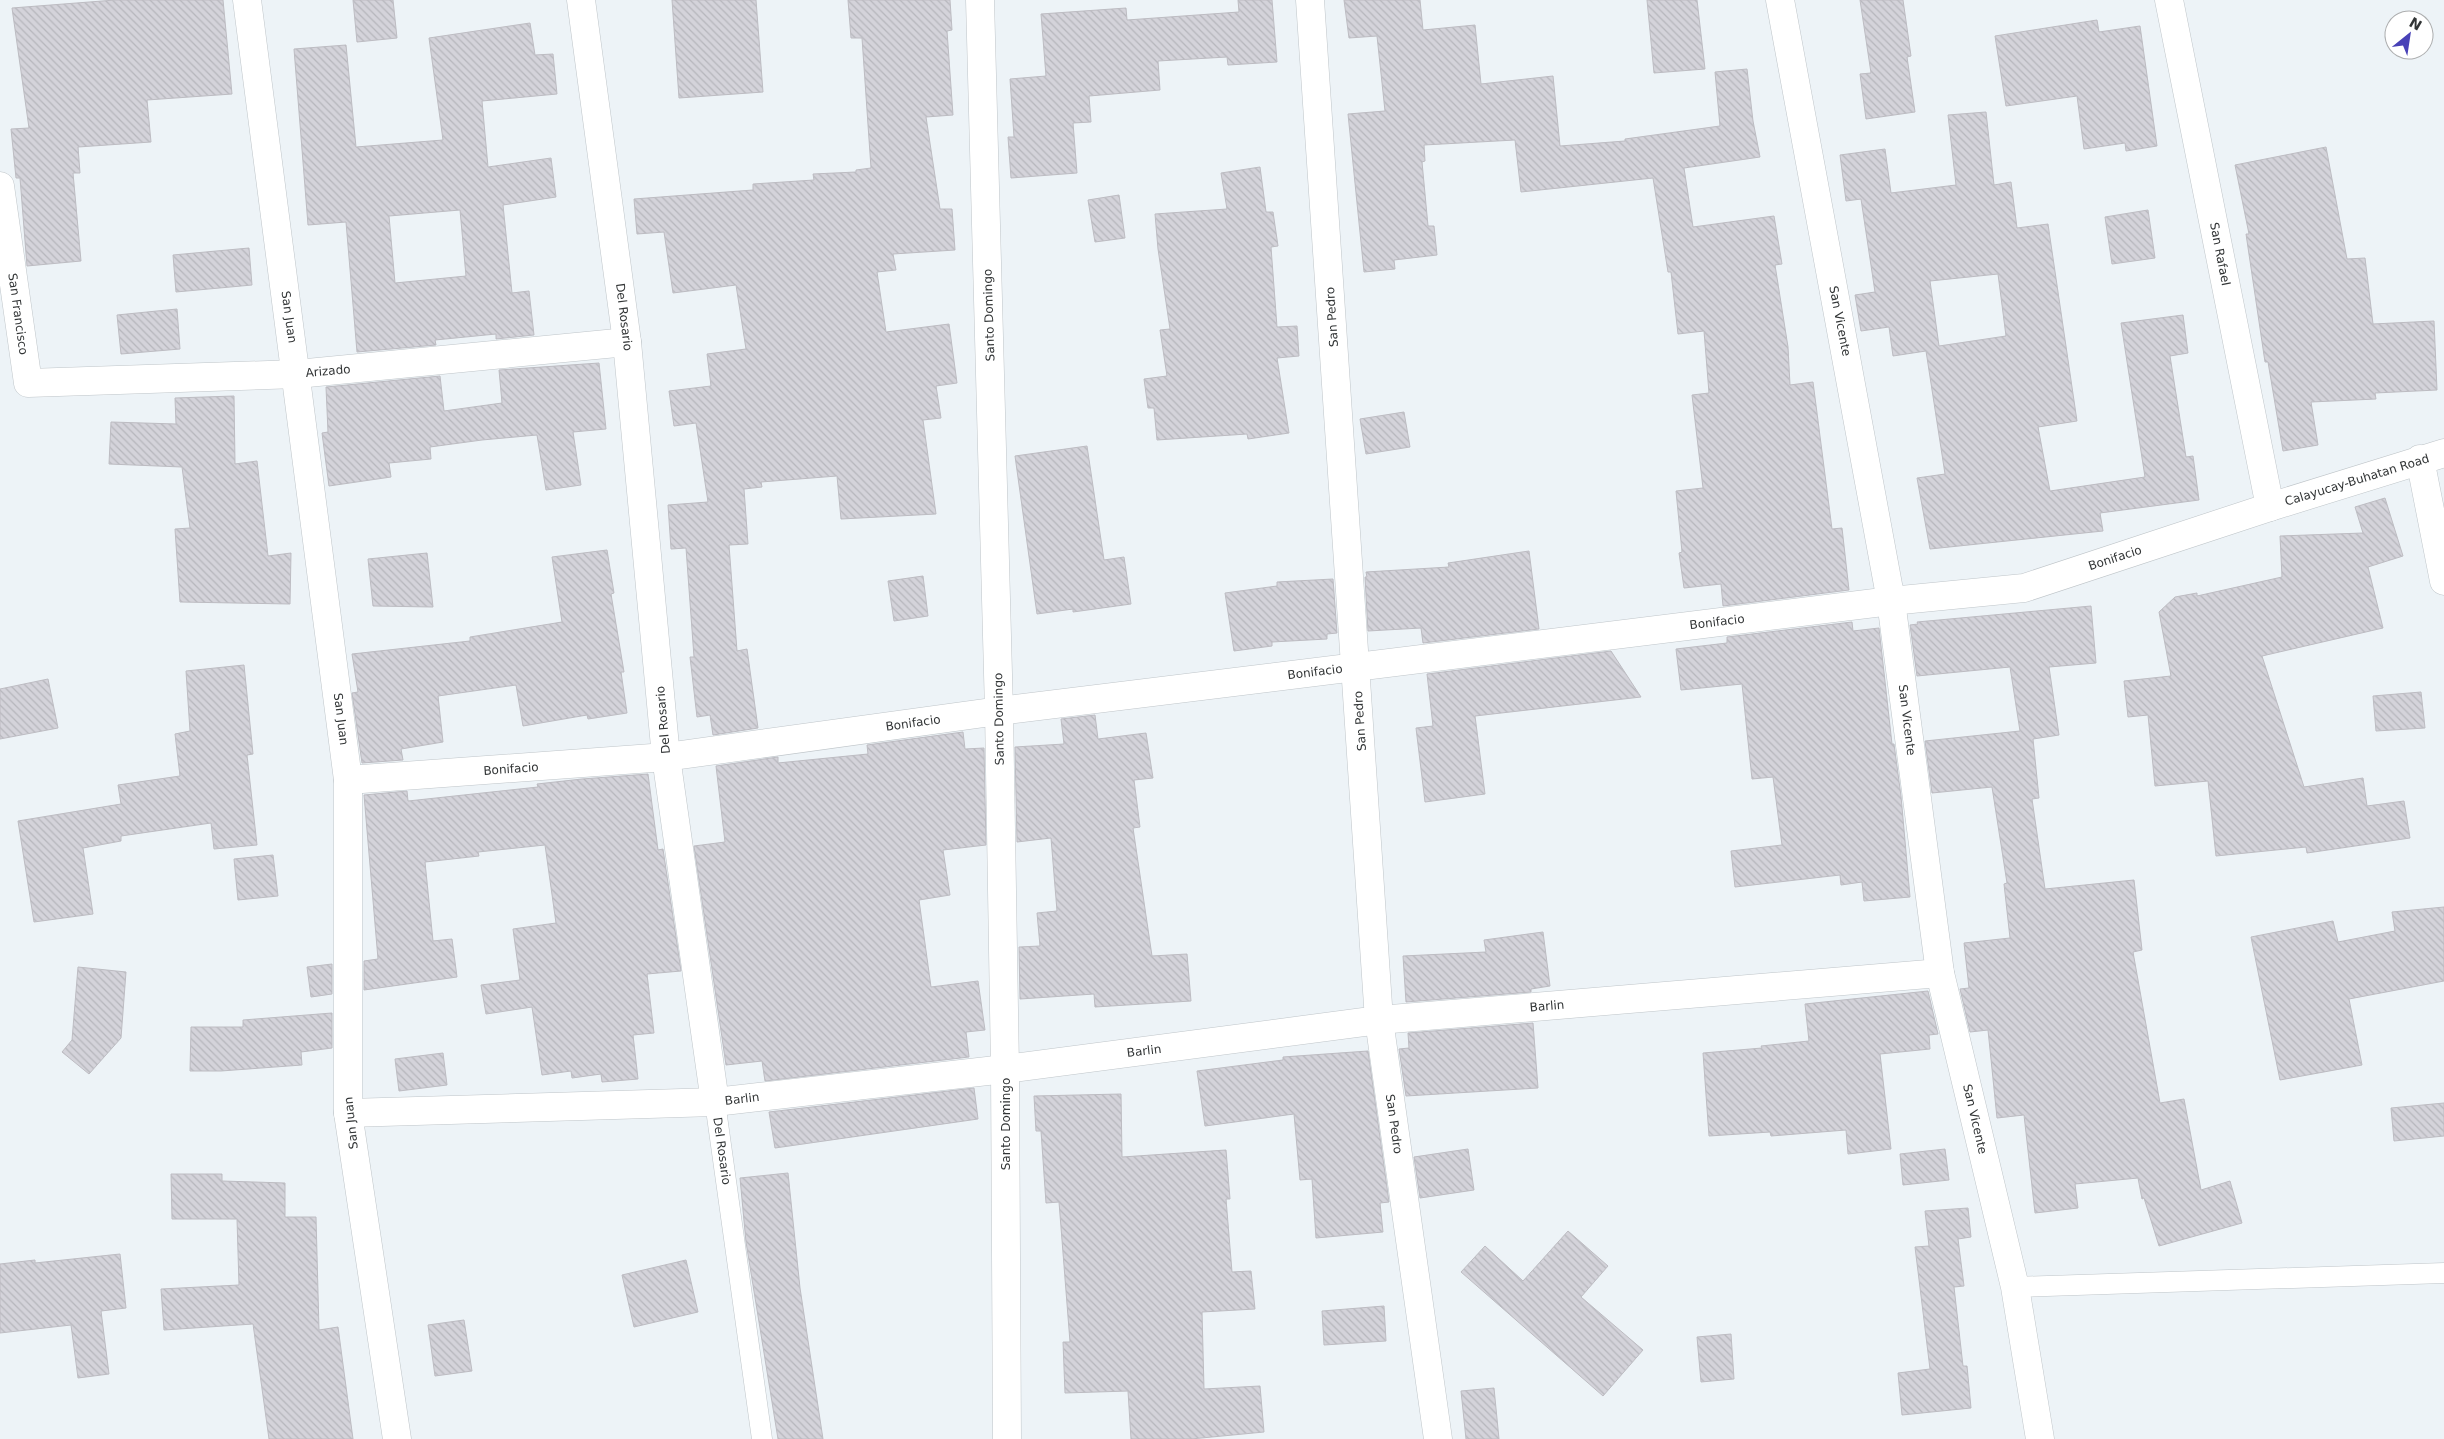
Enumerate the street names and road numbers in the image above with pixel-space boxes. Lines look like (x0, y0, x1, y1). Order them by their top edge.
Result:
street label: San Rafael (2207, 221, 2233, 287)
street label: Santo Domingo (980, 268, 998, 362)
street label: San Francisco (5, 272, 31, 356)
street label: Del Rosario (613, 282, 635, 352)
street label: San Vicente (1826, 285, 1854, 357)
street label: San Pedro (1323, 286, 1341, 348)
street label: San Juan (278, 290, 300, 344)
street label: Arizado (305, 362, 351, 380)
street label: Calayucay-Buhatan Road (2283, 451, 2431, 509)
street label: Bonifacio (2087, 543, 2143, 573)
street label: Bonifacio (1689, 612, 1745, 632)
street label: Bonifacio (1287, 662, 1343, 682)
street label: Santo Domingo (991, 673, 1007, 765)
street label: San Vicente (1896, 684, 1918, 756)
street label: Del Rosario (653, 685, 673, 755)
street label: San Pedro (1351, 690, 1369, 752)
street label: San Juan (331, 692, 351, 746)
street label: Bonifacio (885, 712, 941, 734)
street label: Bonifacio (483, 760, 539, 778)
street label: Barlin (1529, 998, 1565, 1014)
street label: Barlin (1126, 1042, 1162, 1060)
street label: Santo Domingo (999, 1078, 1013, 1170)
street label: San Vicente (1960, 1083, 1990, 1155)
street label: Barlin (724, 1090, 760, 1108)
street label: San Pedro (1383, 1093, 1405, 1155)
street label: San Juan (341, 1096, 361, 1150)
street label: Del Rosario (710, 1116, 734, 1186)

